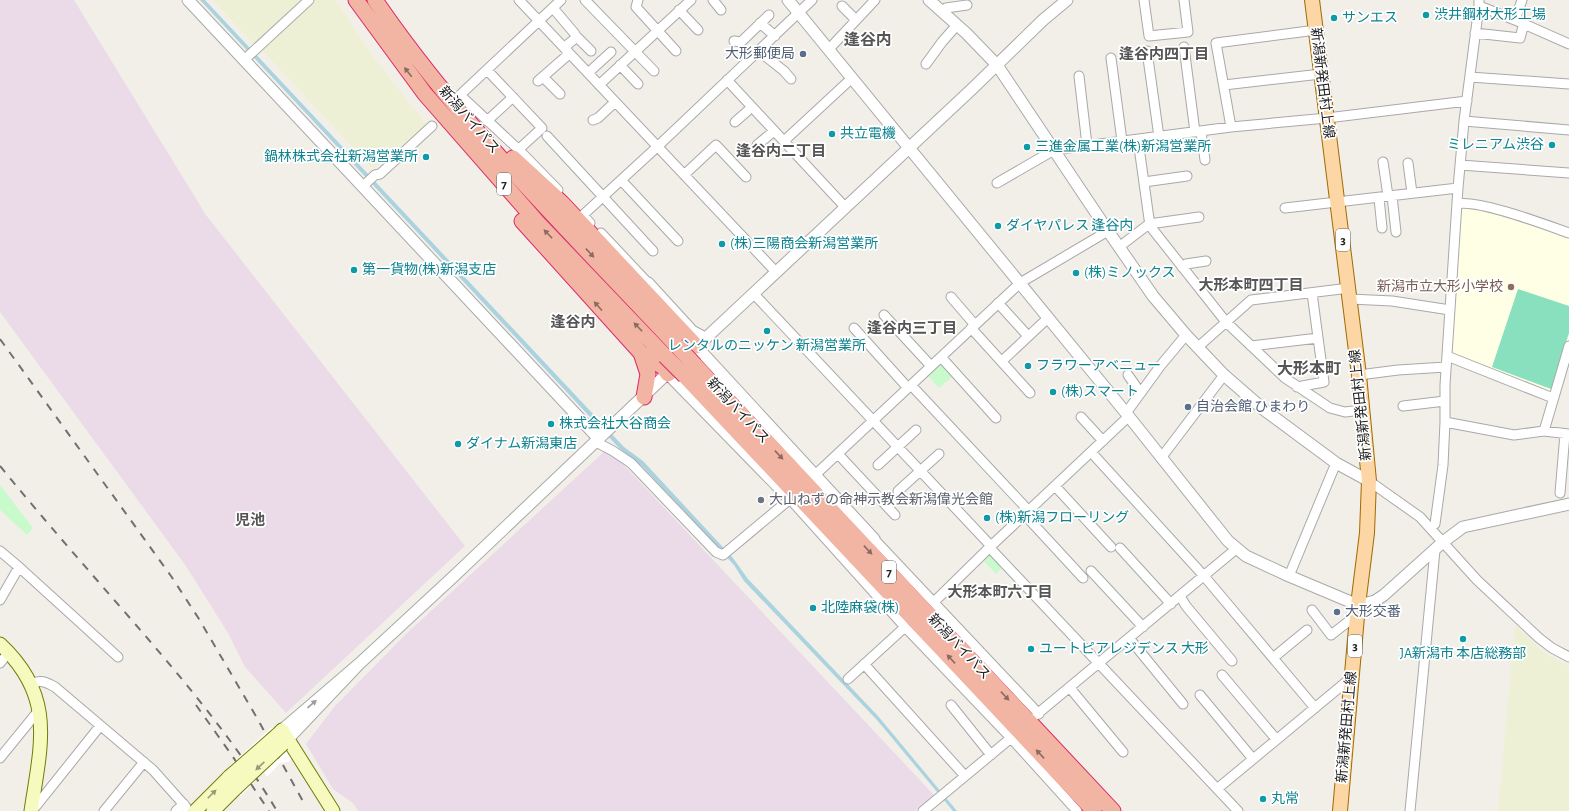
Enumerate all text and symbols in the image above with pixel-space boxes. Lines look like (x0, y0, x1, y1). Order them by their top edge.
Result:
place label: 渋井鋼材大形工場 (1434, 6, 1546, 22)
marker: 渋井鋼材大形工場 (1421, 10, 1431, 20)
place label: サンエス (1342, 11, 1398, 25)
marker: サンエス (1329, 13, 1339, 23)
street label: 新潟新発田村上線 (1308, 26, 1338, 139)
district label: 逢谷内 (844, 31, 892, 48)
place label: 大形郵便局 (725, 46, 795, 61)
district label: 逢谷内四丁目 (1119, 46, 1209, 62)
marker: 大形郵便局 (798, 49, 808, 59)
one-way arrow (404, 67, 412, 78)
street label: 新潟バイパス (436, 83, 503, 156)
place label: 共立電機 (840, 125, 896, 141)
marker: 共立電機 (827, 129, 837, 139)
place label: ミレニアム渋谷 (1447, 137, 1544, 152)
place label: 三進金属工業(株)新潟営業所 (1035, 139, 1211, 154)
marker: ミレニアム渋谷 (1547, 140, 1557, 150)
marker: 三進金属工業(株)新潟営業所 (1022, 142, 1032, 152)
district label: 逢谷内二丁目 (736, 143, 826, 159)
place label: 鍋林株式会社新潟営業所 (264, 149, 418, 164)
marker: 鍋林株式会社新潟営業所 (421, 152, 431, 162)
road number: 7 (497, 173, 511, 195)
place label: ダイヤパレス 逢谷内 (1006, 218, 1134, 233)
marker: ダイヤパレス 逢谷内 (993, 221, 1003, 231)
one-way arrow (544, 229, 553, 239)
road number: 3 (1336, 229, 1350, 251)
place label: (株)三陽商会新潟営業所 (730, 236, 878, 251)
marker: (株)三陽商会新潟営業所 (717, 239, 727, 249)
one-way arrow (585, 249, 594, 258)
place label: 第一貨物(株)新潟支店 (362, 261, 496, 277)
marker: 第一貨物(株)新潟支店 (349, 265, 359, 275)
place label: (株)ミノックス (1084, 265, 1176, 280)
marker: (株)ミノックス (1071, 268, 1081, 278)
district label: 大形本町四丁目 (1198, 277, 1304, 293)
place label: 新潟市立大形小学校 (1377, 279, 1503, 294)
marker: 新潟市立大形小学校 (1506, 282, 1516, 292)
one-way arrow (593, 301, 603, 311)
district label: 逢谷内 (550, 314, 596, 330)
district label: 逢谷内三丁目 (867, 320, 957, 336)
one-way arrow (634, 322, 643, 333)
marker: レンタルのニッケン 新潟営業所 (762, 326, 772, 336)
place label: レンタルのニッケン 新潟営業所 (668, 338, 866, 353)
street label: 新潟新発田村上線 (1346, 349, 1374, 462)
place label: フラワーアベニュー (1036, 359, 1161, 373)
district label: 大形本町 (1277, 360, 1341, 377)
marker: フラワーアベニュー (1023, 361, 1033, 371)
street label: 新潟バイパス (704, 375, 772, 446)
place label: (株)スマート (1061, 384, 1139, 399)
marker: (株)スマート (1048, 387, 1058, 397)
place label: 自治会館 ひまわり (1196, 399, 1310, 414)
marker: 自治会館 ひまわり (1183, 402, 1193, 412)
place label: 株式会社大谷商会 (559, 416, 671, 431)
marker: 株式会社大谷商会 (546, 419, 556, 429)
place label: ダイナム新潟東店 (466, 436, 577, 451)
marker: ダイナム新潟東店 (453, 439, 463, 449)
one-way arrow (775, 450, 784, 460)
place label: 大山ねずの命神示教会新潟偉光会館 (769, 492, 993, 507)
marker: 大山ねずの命神示教会新潟偉光会館 (756, 495, 766, 505)
place label: (株)新潟フローリング (995, 510, 1129, 525)
district label: 児池 (235, 512, 265, 528)
marker: (株)新潟フローリング (982, 513, 992, 523)
one-way arrow (864, 545, 873, 555)
road number: 7 (882, 561, 896, 583)
district label: 大形本町六丁目 (947, 584, 1053, 600)
place label: 北陸麻袋(株) (821, 599, 899, 615)
marker: 北陸麻袋(株) (808, 603, 818, 613)
place label: 大形交番 (1345, 604, 1401, 619)
marker: 大形交番 (1332, 607, 1342, 617)
street label: 新潟バイパス (925, 611, 993, 682)
marker: JA新潟市 本店総務部 (1458, 634, 1468, 644)
road number: 3 (1348, 635, 1362, 657)
place label: ユートピアレジデンス 大形 (1039, 641, 1209, 656)
marker: ユートピアレジデンス 大形 (1026, 644, 1036, 654)
place label: JA新潟市 本店総務部 (1400, 646, 1526, 661)
one-way arrow (946, 654, 955, 664)
street label: 新潟新発田村上線 (1333, 670, 1359, 783)
one-way arrow (1000, 691, 1010, 701)
one-way arrow (306, 700, 317, 709)
one-way arrow (1035, 749, 1044, 759)
one-way arrow (255, 761, 265, 771)
one-way arrow (207, 789, 217, 799)
place label: 丸常 (1271, 791, 1299, 806)
marker: 丸常 (1258, 794, 1268, 804)

